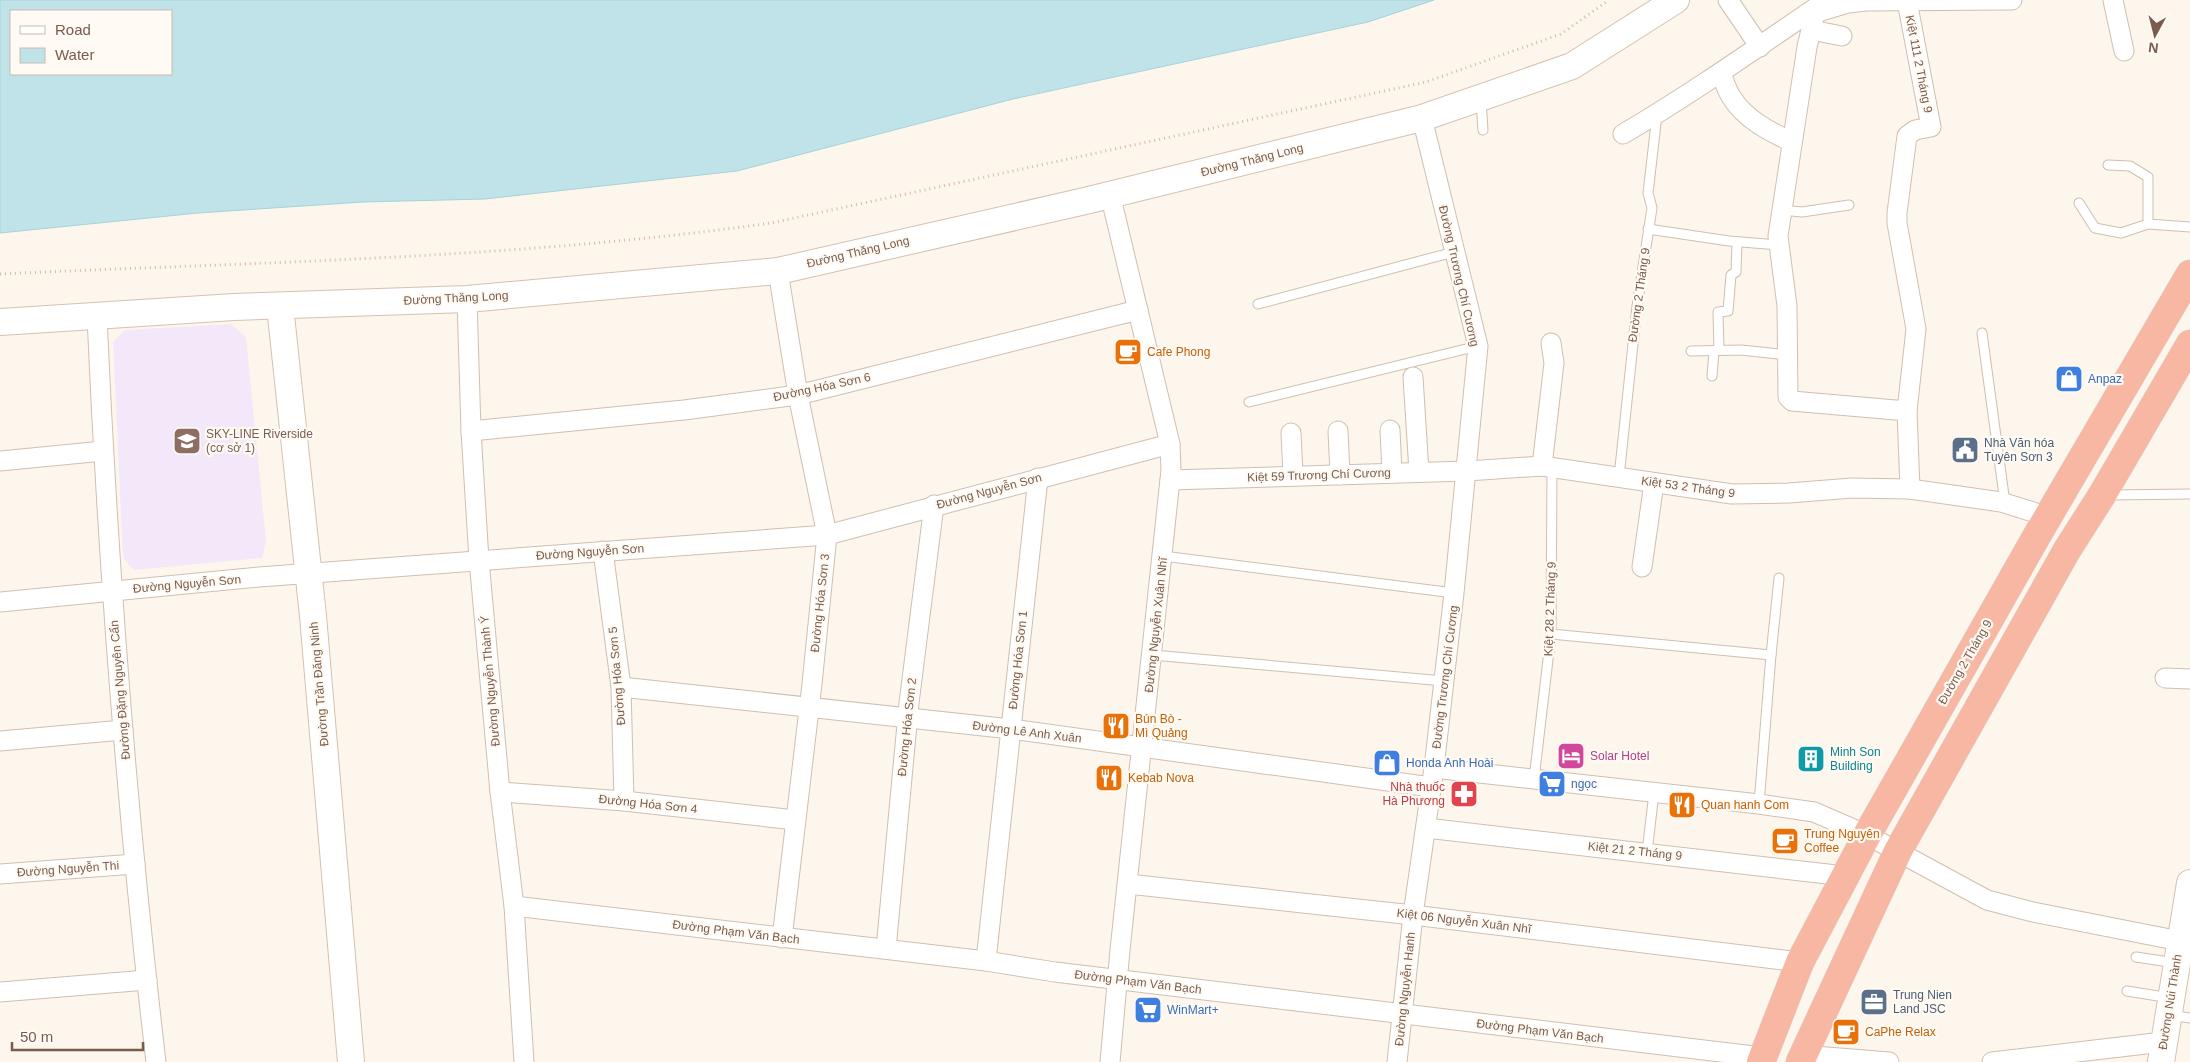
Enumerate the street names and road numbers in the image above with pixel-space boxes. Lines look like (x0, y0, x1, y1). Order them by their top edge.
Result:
street label: Kiệt 111 2 Tháng 9 (1903, 14, 1935, 114)
street label: Đường Thăng Long (1199, 140, 1305, 180)
street label: Đường Trương Chí Cương (1436, 204, 1482, 348)
street label: Đường Thăng Long (805, 233, 911, 271)
street label: Đường 2 Tháng 9 (1625, 247, 1653, 343)
street label: Đường Thăng Long (403, 288, 509, 308)
street label: Đường Hóa Sơn 6 (772, 370, 872, 404)
street label: Kiệt 59 Trương Chí Cương (1247, 465, 1391, 485)
street label: Đường Nguyễn Sơn (935, 469, 1043, 512)
street label: Kiệt 53 2 Tháng 9 (1640, 473, 1736, 501)
street label: Đường Nguyễn Sơn (535, 540, 645, 563)
street label: Đường Hóa Sơn 3 (808, 553, 832, 653)
street label: Đường Nguyễn Xuân Nhĩ (1141, 556, 1170, 693)
street label: Kiệt 28 2 Tháng 9 (1541, 561, 1559, 656)
street label: Đường Nguyễn Sơn (132, 571, 242, 596)
street label: Đường Trương Chí Cương (1429, 604, 1461, 750)
street label: Đường Hóa Sơn 1 (1006, 610, 1030, 710)
street label: Đường Nguyễn Thành Ý (476, 615, 503, 747)
street label: Đường 2 Tháng 9 (1935, 617, 1995, 707)
street label: Đường Đặng Nguyên Cẩn (107, 620, 133, 760)
street label: Đường Trần Đăng Ninh (307, 621, 331, 747)
street label: Đường Hóa Sơn 5 (606, 626, 628, 726)
street label: Đường Hóa Sơn 2 (895, 677, 919, 777)
street label: Đường Lê Anh Xuân (972, 718, 1082, 746)
street label: Đường Hóa Sơn 4 (598, 792, 698, 816)
street label: Kiệt 21 2 Tháng 9 (1587, 839, 1683, 863)
street label: Đường Nguyễn Thi (16, 857, 120, 880)
street label: Kiệt 06 Nguyễn Xuân Nhĩ (1396, 905, 1533, 936)
street label: Đường Phạm Văn Bạch (672, 917, 800, 947)
street label: Đường Nguyễn Hanh (1391, 931, 1418, 1047)
street label: Đường Núi Thành (2156, 953, 2184, 1051)
street label: Đường Phạm Văn Bạch (1074, 967, 1202, 997)
street label: Đường Phạm Văn Bạch (1476, 1016, 1604, 1046)

